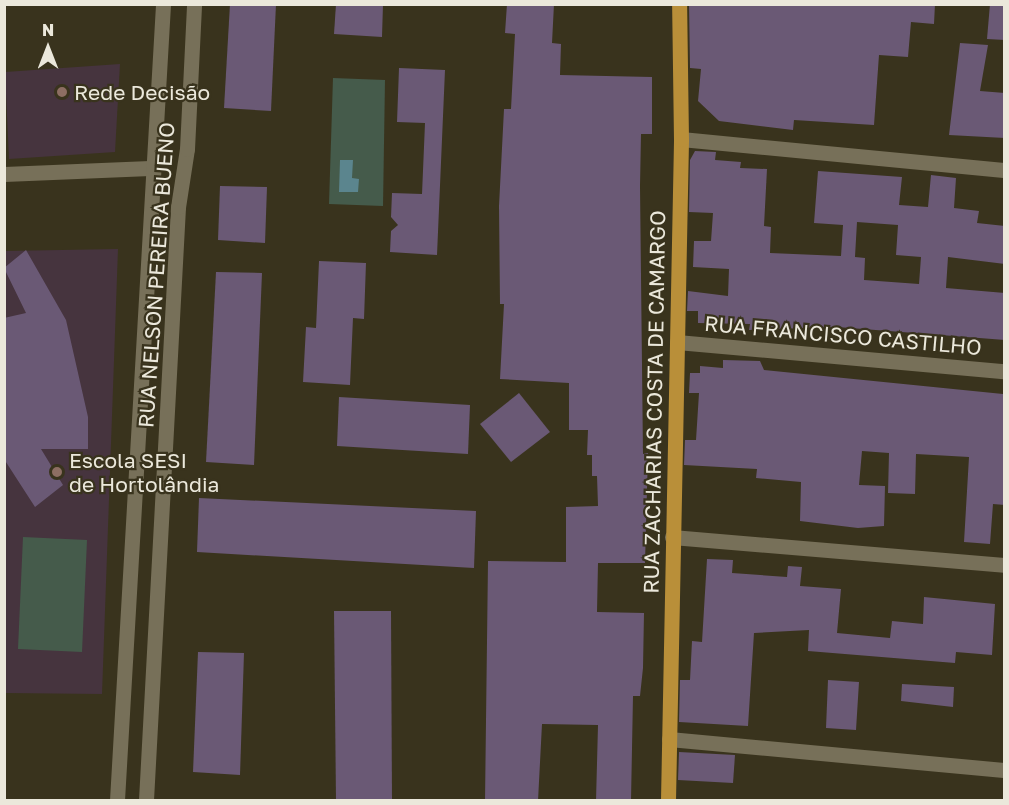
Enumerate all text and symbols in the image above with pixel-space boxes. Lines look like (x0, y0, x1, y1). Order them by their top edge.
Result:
north arrow (18, 18, 78, 78)
text: N (42, 20, 54, 40)
place label: Rede Decisão (74, 79, 210, 105)
marker: Rede Decisão (55, 85, 69, 99)
street label: RUA NELSON PEREIRA BUENO (133, 121, 179, 429)
street label: RUA ZACHARIAS COSTA DE CAMARGO (638, 210, 670, 594)
street label: RUA FRANCISCO CASTILHO (703, 310, 983, 360)
place label: Escola SESI de Hortolândia (69, 447, 219, 497)
marker: Escola SESI de Hortolândia (50, 465, 64, 479)

